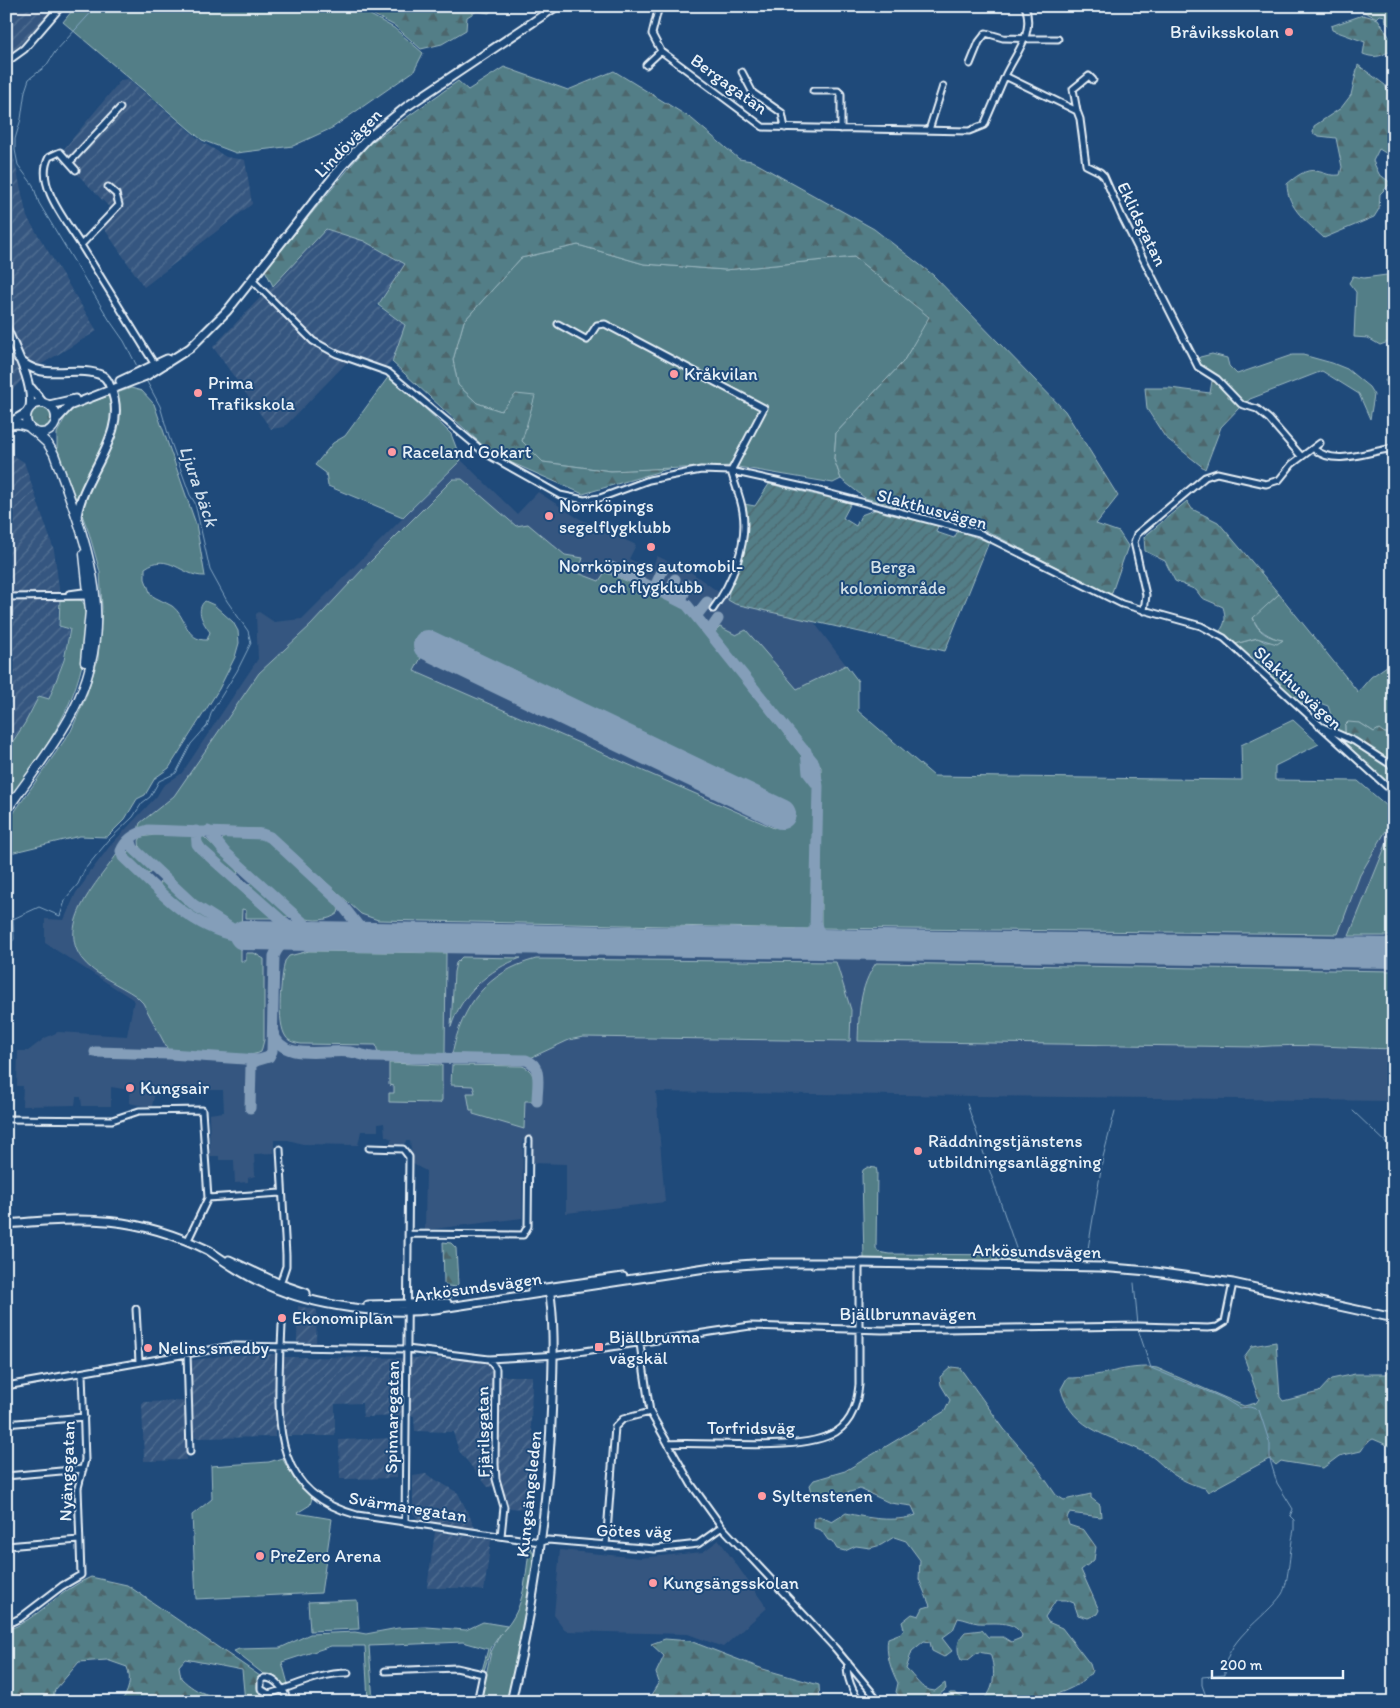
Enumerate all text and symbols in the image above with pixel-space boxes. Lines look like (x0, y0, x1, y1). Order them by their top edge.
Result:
place label: Bråviksskolan (1170, 21, 1279, 43)
marker: Bråviksskolan (1283, 26, 1295, 38)
street label: Bergagatan (686, 49, 772, 119)
street label: Lindövägen (310, 103, 387, 182)
street label: Eklidsgatan (1112, 178, 1172, 270)
place label: Kråkvilan (684, 363, 758, 385)
marker: Kråkvilan (668, 368, 680, 380)
place label: Prima Trafikskola (208, 372, 296, 415)
marker: Prima Trafikskola (192, 387, 204, 399)
place label: Raceland Gokart (402, 441, 532, 463)
water label: Ljura bäck (174, 443, 224, 531)
marker: Raceland Gokart (386, 446, 398, 458)
street label: Slakthusvägen (874, 484, 990, 534)
place label: Norrköpings segelflygklubb (559, 495, 671, 538)
marker: Norrköpings segelflygklubb (543, 510, 555, 522)
marker: Norrköpings automobil- och flygklubb (645, 541, 657, 553)
place label: Norrköpings automobil- och flygklubb (559, 555, 743, 598)
park label: Berga koloniområde (840, 556, 946, 599)
street label: Slakthusvägen (1249, 641, 1347, 735)
place label: Kungsair (140, 1077, 210, 1099)
marker: Kungsair (124, 1082, 136, 1094)
place label: Räddningstjänstens utbildningsanläggning (928, 1130, 1102, 1173)
marker: Räddningstjänstens utbildningsanläggning (912, 1145, 924, 1157)
street label: Arkösundsvägen (973, 1239, 1101, 1263)
street label: Arkösundsvägen (413, 1267, 543, 1307)
street label: Bjällbrunnavägen (840, 1303, 976, 1325)
place label: Ekonomiplan (292, 1307, 393, 1329)
marker: Ekonomiplan (276, 1312, 288, 1324)
place label: Bjällbrunna vägskäl (609, 1326, 700, 1369)
place label: Nelins smedby (158, 1337, 270, 1359)
marker: Bjällbrunna vägskäl (593, 1341, 605, 1353)
marker: Nelins smedby (142, 1342, 154, 1354)
street label: Spinnaregatan (380, 1360, 404, 1474)
street label: Fjärilsgatan (471, 1386, 495, 1478)
street label: Torfridsväg (707, 1417, 796, 1439)
street label: Nyängsgatan (54, 1420, 80, 1522)
street label: Kungsängsleden (511, 1429, 547, 1559)
place label: Syltenstenen (772, 1485, 873, 1507)
street label: Svärmaregatan (347, 1487, 469, 1527)
marker: Syltenstenen (756, 1490, 768, 1502)
street label: Götes väg (596, 1519, 673, 1543)
place label: PreZero Arena (270, 1545, 381, 1567)
marker: PreZero Arena (254, 1550, 266, 1562)
place label: Kungsängsskolan (663, 1572, 799, 1594)
marker: Kungsängsskolan (647, 1577, 659, 1589)
scale bar (1212, 1648, 1344, 1680)
text: 200 m (1220, 1656, 1263, 1674)

